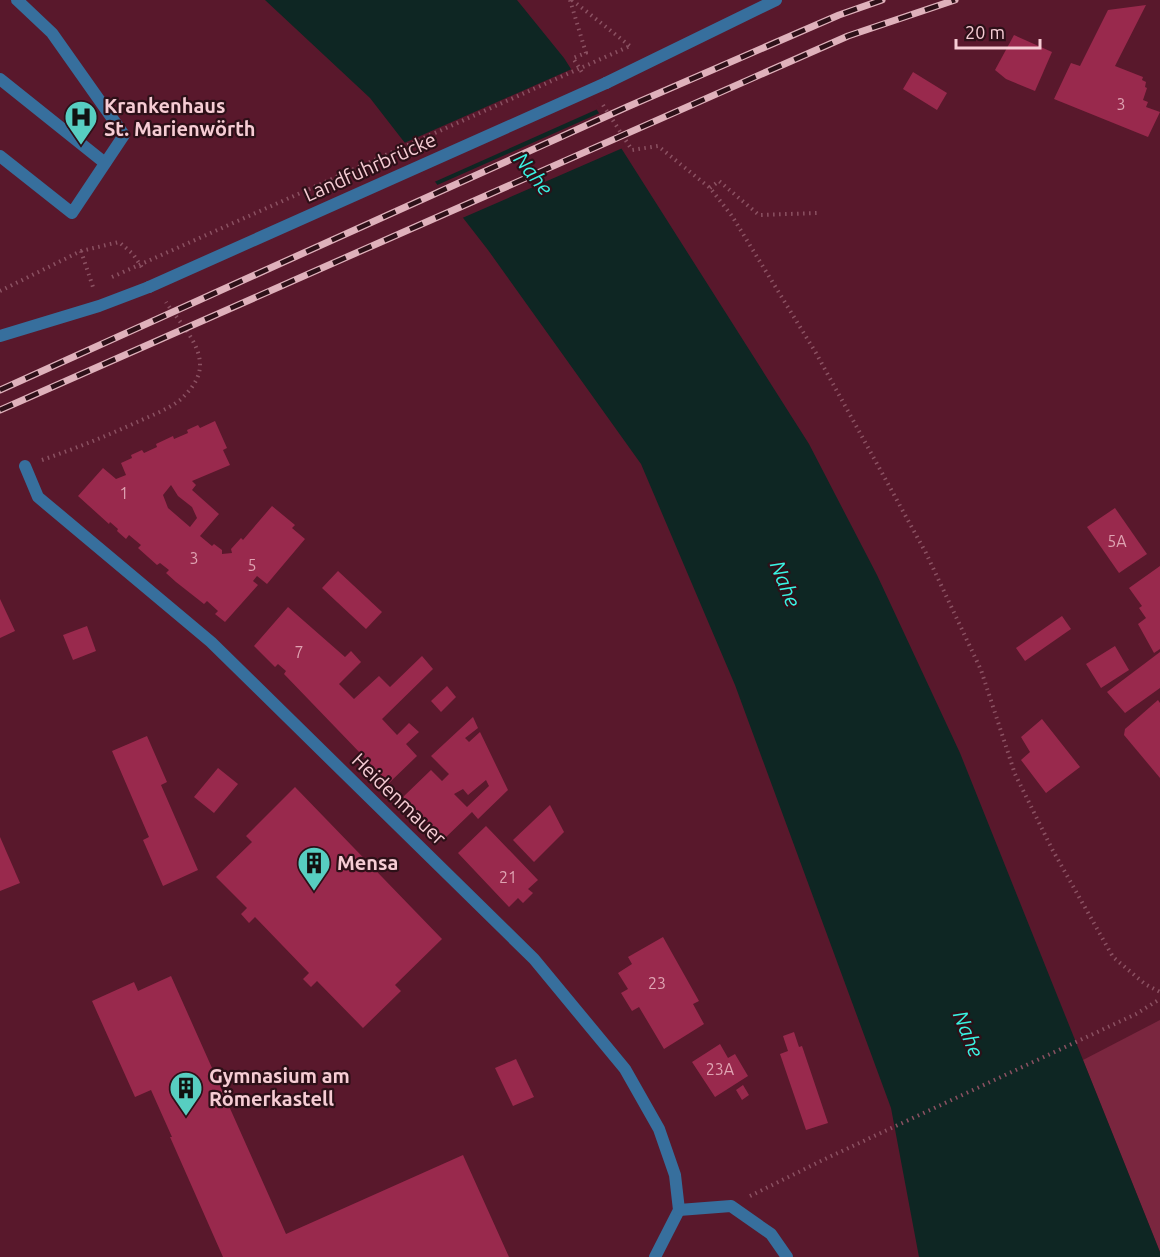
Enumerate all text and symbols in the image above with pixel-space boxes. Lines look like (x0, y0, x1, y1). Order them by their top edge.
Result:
scale bar (956, 12, 1040, 50)
text: 20 m (965, 22, 1005, 42)
place label: Krankenhaus St. Marienwörth (104, 94, 256, 140)
house number: 3 (1116, 95, 1126, 113)
hospital icon: Krankenhaus St. Marienwörth (63, 99, 99, 146)
street label: Landfuhrbrücke (300, 127, 440, 206)
water label: Nahe (509, 147, 558, 200)
house number: 1 (119, 484, 129, 502)
house number: 5A (1107, 532, 1127, 550)
house number: 3 (189, 549, 199, 567)
house number: 5 (247, 556, 257, 574)
water label: Nahe (766, 557, 806, 611)
house number: 7 (294, 643, 304, 661)
street label: Heidenmauer (348, 748, 451, 849)
building icon: Mensa (296, 845, 332, 892)
place label: Mensa (337, 851, 398, 874)
house number: 21 (499, 868, 517, 886)
house number: 23 (648, 974, 666, 992)
water label: Nahe (949, 1007, 989, 1061)
house number: 23A (706, 1060, 735, 1078)
place label: Gymnasium am Römerkastell (209, 1064, 350, 1110)
building icon: Gymnasium am Römerkastell (168, 1070, 204, 1117)

